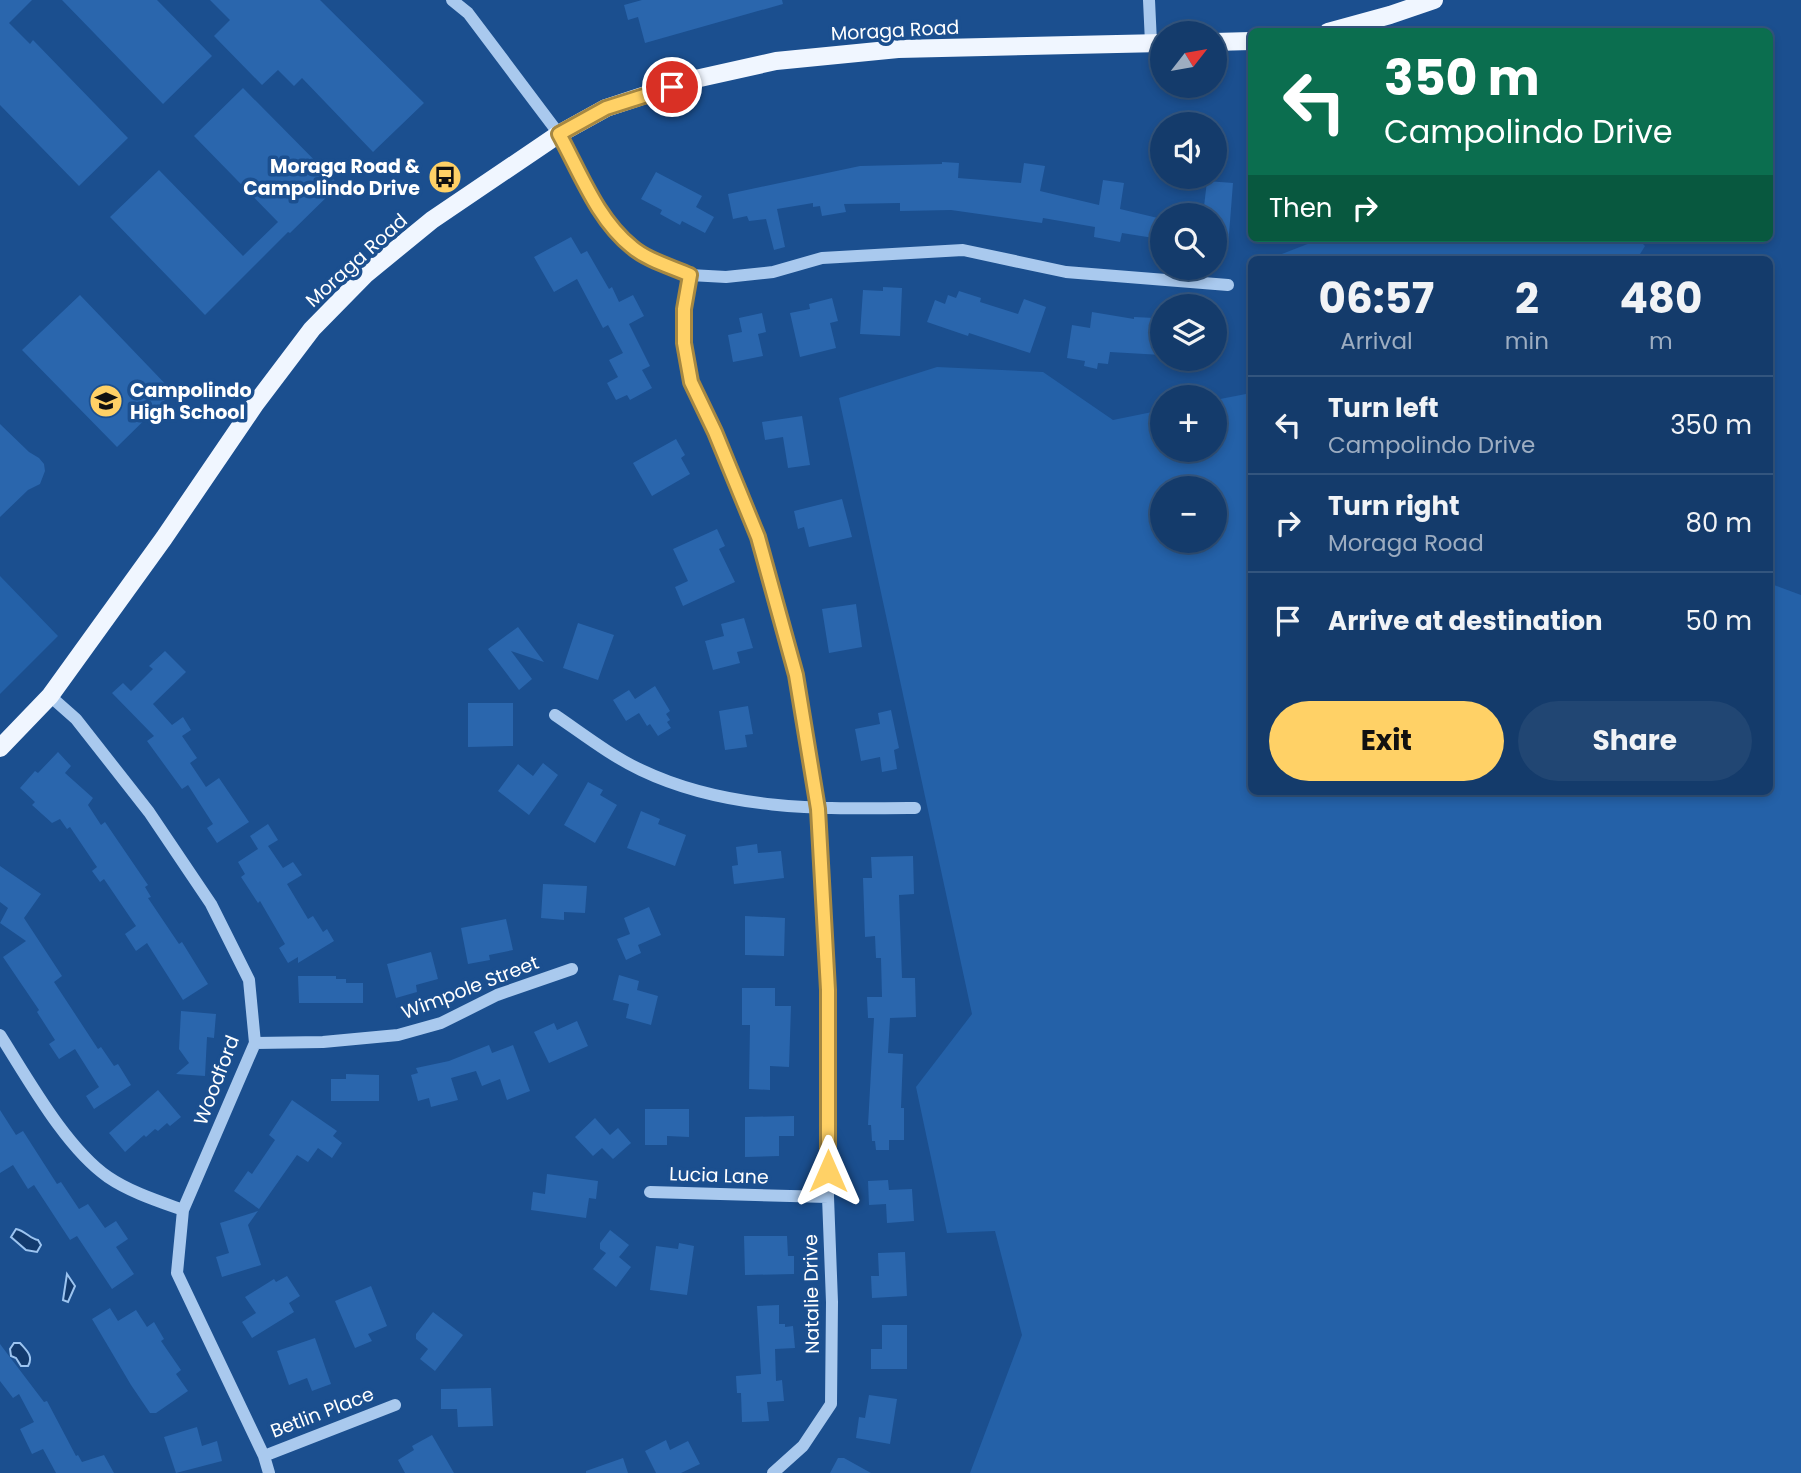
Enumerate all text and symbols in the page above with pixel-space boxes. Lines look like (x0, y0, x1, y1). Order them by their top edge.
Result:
street label: Moraga Road (830, 14, 960, 47)
north arrow (1150, 21, 1227, 98)
map controls (1150, 21, 1227, 553)
text: 350 m (1384, 44, 1540, 112)
icon: left (1269, 56, 1360, 147)
pin (642, 57, 702, 117)
icon: arrive (653, 68, 691, 106)
text: Campolindo Drive (1384, 109, 1673, 154)
button: sound (1150, 112, 1227, 189)
place label: Moraga Road & Campolindo Drive (243, 153, 421, 202)
bus stop icon: Moraga Road & Campolindo Drive (426, 158, 464, 196)
icon: right (1346, 189, 1384, 227)
text: Then (1269, 190, 1332, 226)
button: search (1150, 203, 1227, 280)
street label: Moraga Road (300, 207, 413, 313)
text: 06:57 (1319, 269, 1434, 328)
text: 2 (1515, 269, 1539, 328)
text: 480 (1619, 269, 1702, 328)
button: layers (1150, 294, 1227, 371)
text: Arrival (1340, 325, 1413, 357)
text: min (1505, 325, 1549, 357)
text: m (1649, 325, 1673, 357)
place label: Campolindo High School (130, 377, 252, 426)
school or university icon: Campolindo High School (87, 382, 125, 420)
button: + (1150, 385, 1227, 462)
text: Turn left (1328, 390, 1439, 426)
icon: left (1269, 406, 1307, 444)
text: 350 m (1670, 407, 1752, 443)
text: Campolindo Drive (1328, 429, 1535, 461)
button: − (1150, 476, 1227, 553)
text: Turn right (1328, 488, 1460, 524)
icon: right (1269, 504, 1307, 542)
text: 80 m (1686, 505, 1752, 541)
text: Moraga Road (1328, 527, 1484, 559)
icon: arrive (1269, 602, 1307, 640)
text: Arrive at destination (1328, 603, 1603, 639)
text: 50 m (1686, 603, 1752, 639)
button: Exit (1269, 701, 1504, 781)
button: Share (1518, 701, 1752, 781)
street label: Wimpole Street (398, 949, 543, 1026)
street label: Woodford (187, 1031, 246, 1129)
position arrow (791, 1134, 865, 1208)
street label: Lucia Lane (669, 1160, 769, 1191)
street label: Natalie Drive (797, 1234, 826, 1354)
street label: Betlin Place (267, 1380, 378, 1445)

